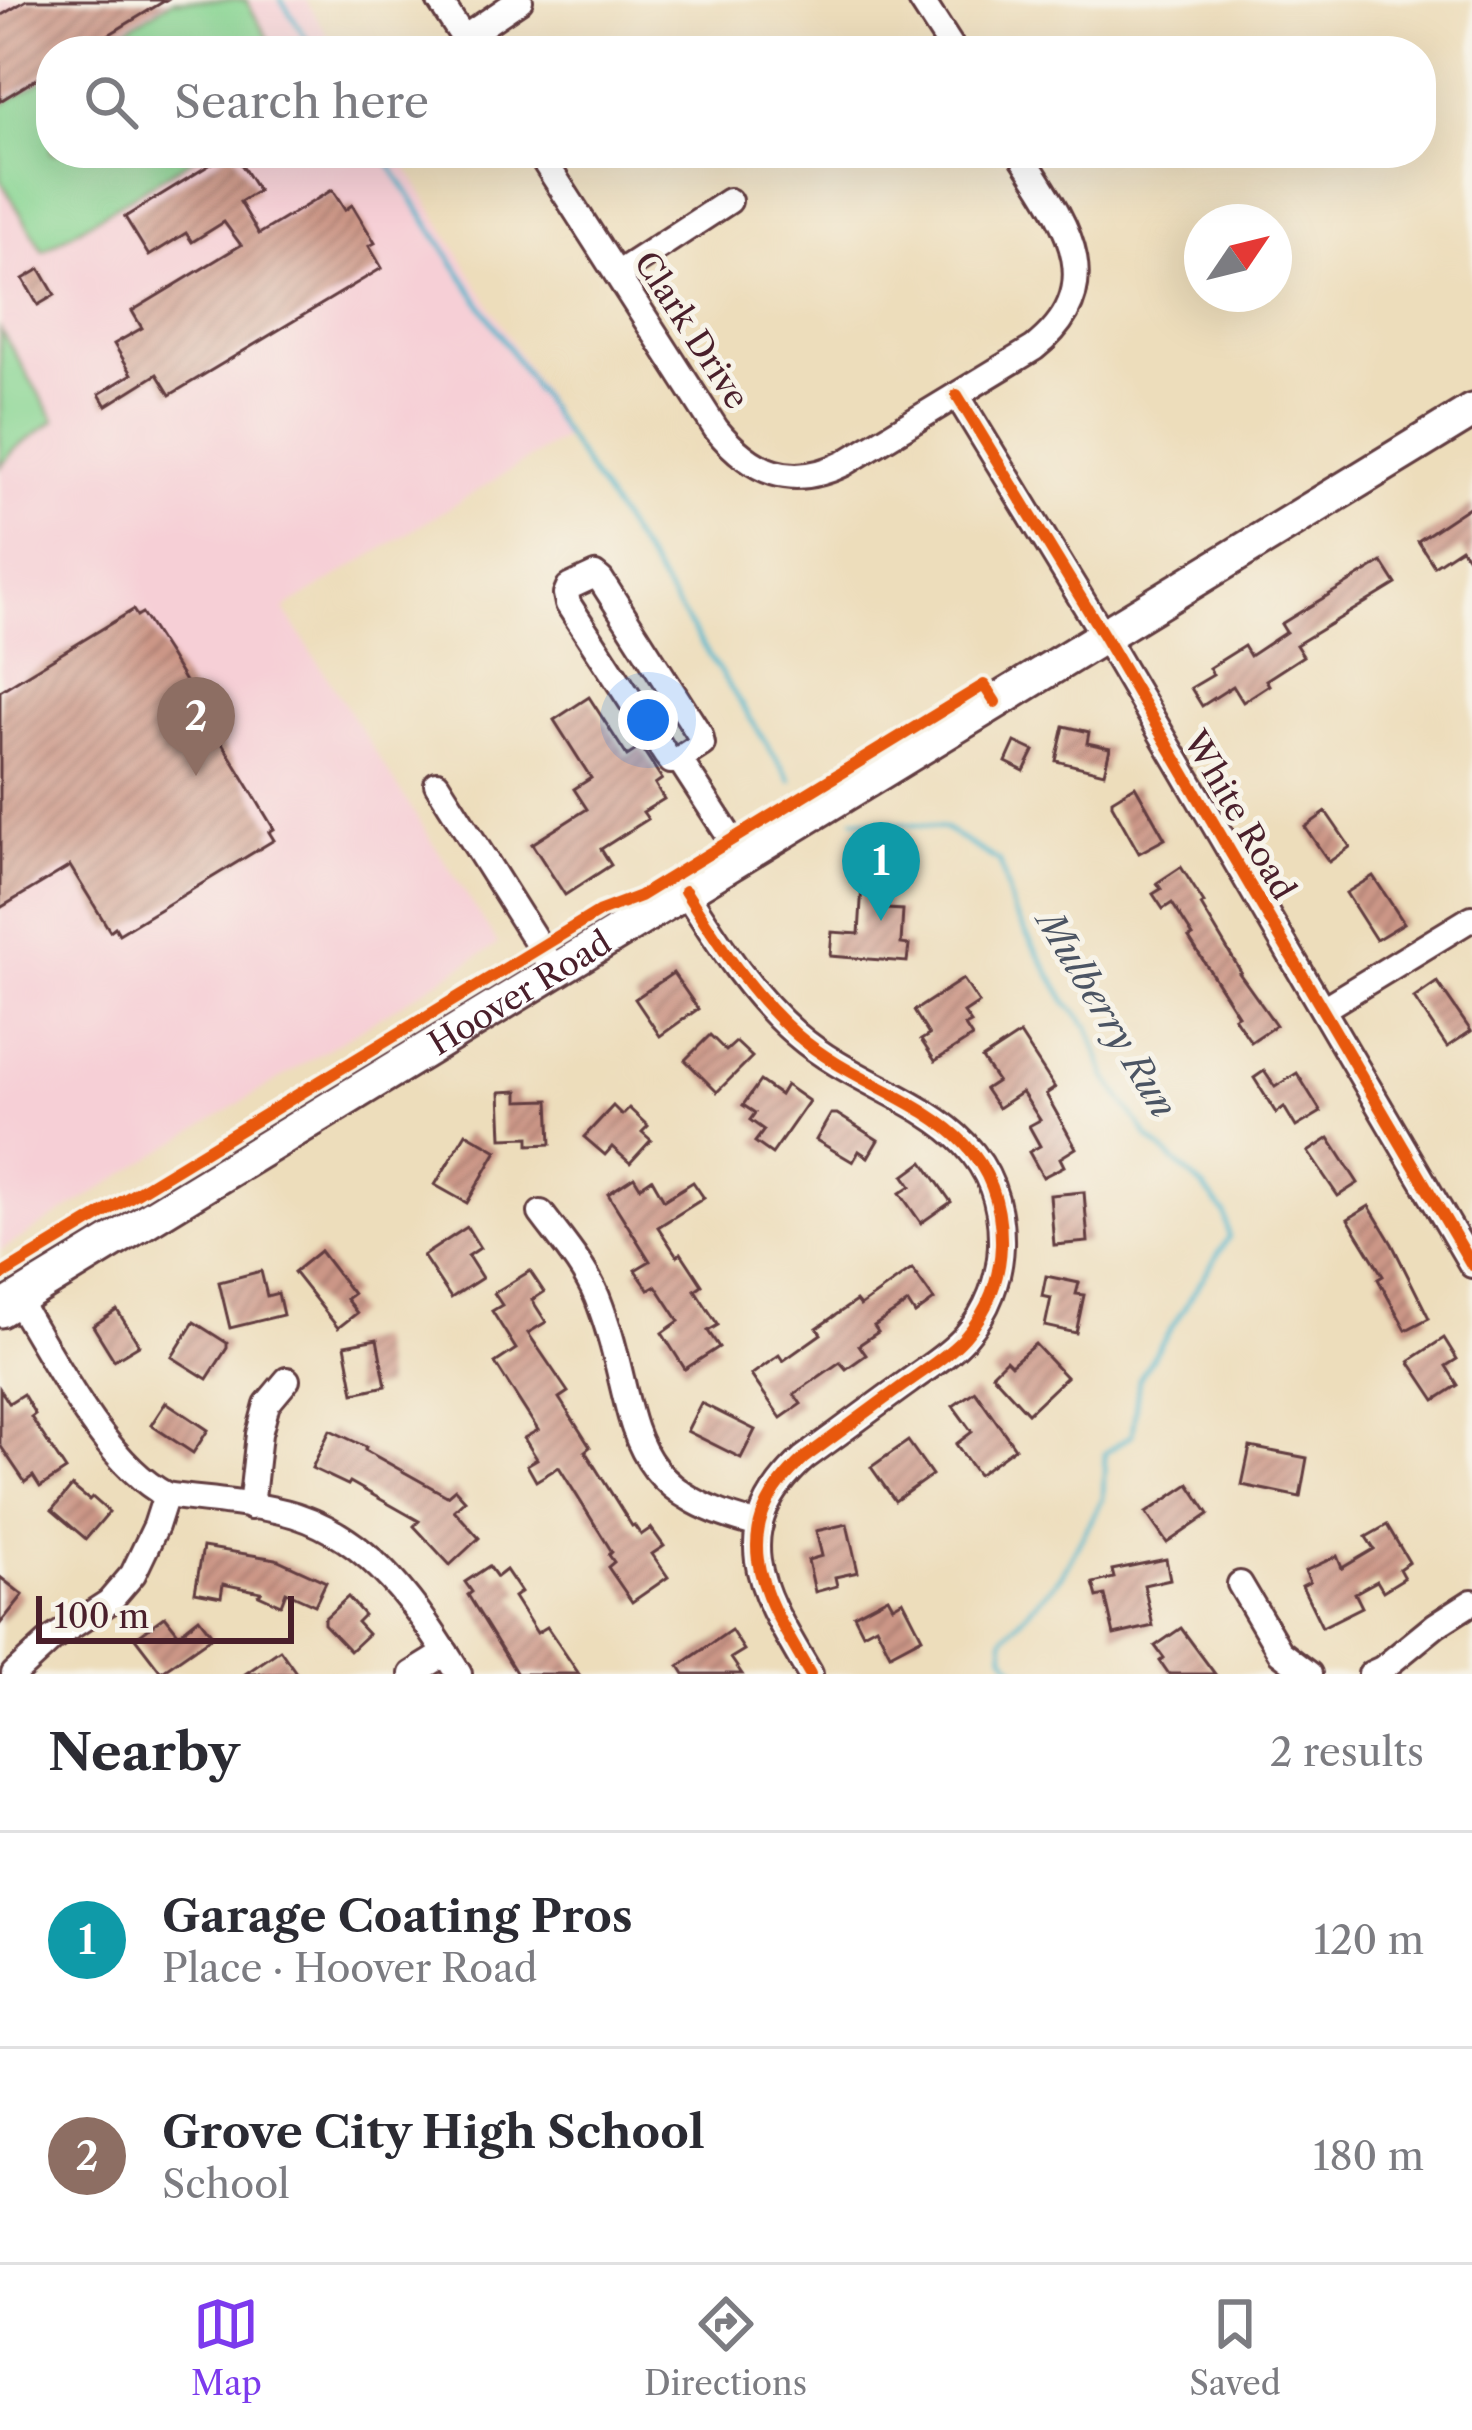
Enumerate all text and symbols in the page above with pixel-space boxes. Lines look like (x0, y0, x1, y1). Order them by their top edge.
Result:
search box (36, 36, 1436, 168)
icon: search (78, 69, 144, 135)
text: Search here (174, 74, 429, 130)
north arrow (1184, 204, 1292, 312)
street label: Clark Drive (626, 244, 758, 417)
pin: 2 (157, 677, 235, 776)
your location (618, 690, 678, 750)
street label: White Road (1174, 723, 1304, 907)
pin: 1 (842, 822, 920, 921)
water label: Mulberry Run (1026, 899, 1186, 1126)
street label: Hoover Road (421, 922, 619, 1064)
scale bar (36, 1590, 294, 1643)
text: 100 m (54, 1596, 149, 1637)
text: Nearby (48, 1721, 240, 1783)
text: 2 results (1270, 1728, 1424, 1776)
text: Garage Coating Pros (162, 1888, 633, 1944)
text: 1 (78, 1916, 96, 1964)
text: 120 m (1314, 1916, 1424, 1964)
text: Place · Hoover Road (162, 1944, 538, 1992)
text: Grove City High School (162, 2104, 705, 2160)
text: 2 (75, 2132, 99, 2180)
text: 180 m (1313, 2132, 1424, 2180)
text: School (162, 2160, 290, 2208)
tab: Map (191, 2291, 262, 2404)
tab: Directions (644, 2291, 807, 2404)
tab: Saved (1189, 2291, 1281, 2404)

